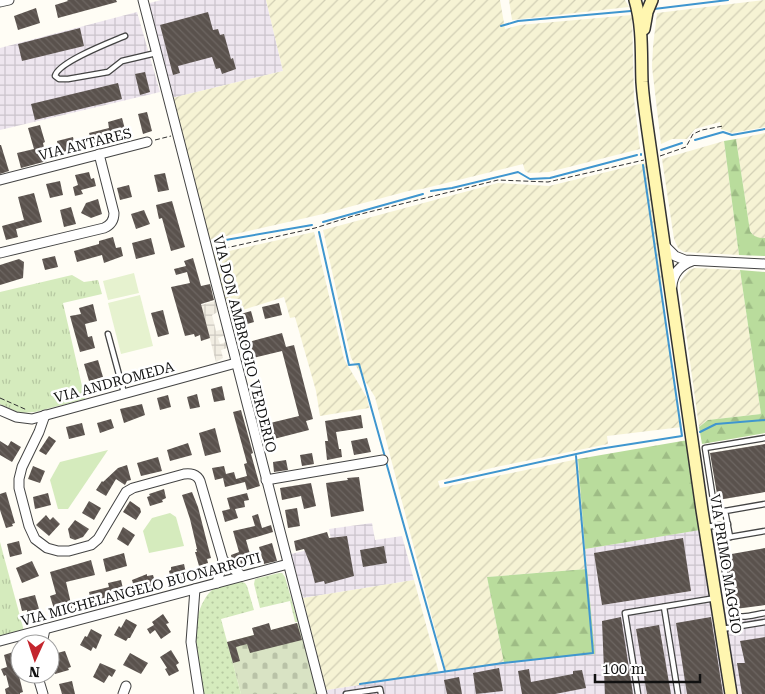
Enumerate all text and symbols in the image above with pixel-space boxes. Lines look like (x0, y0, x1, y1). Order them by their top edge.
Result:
street label: VIA ANTARES (37, 125, 134, 163)
street label: VIA DON AMBROGIO VERDERIO (210, 234, 280, 454)
street label: VIA ANDROMEDA (52, 358, 176, 406)
street label: VIA PRIMO MAGGIO (707, 493, 745, 635)
street label: VIA MICHELANGELO BUONARROTI (19, 549, 263, 629)
north arrow (10, 634, 60, 684)
scale bar (595, 652, 700, 684)
text: 100 m (602, 660, 645, 678)
text: N (28, 664, 40, 680)

